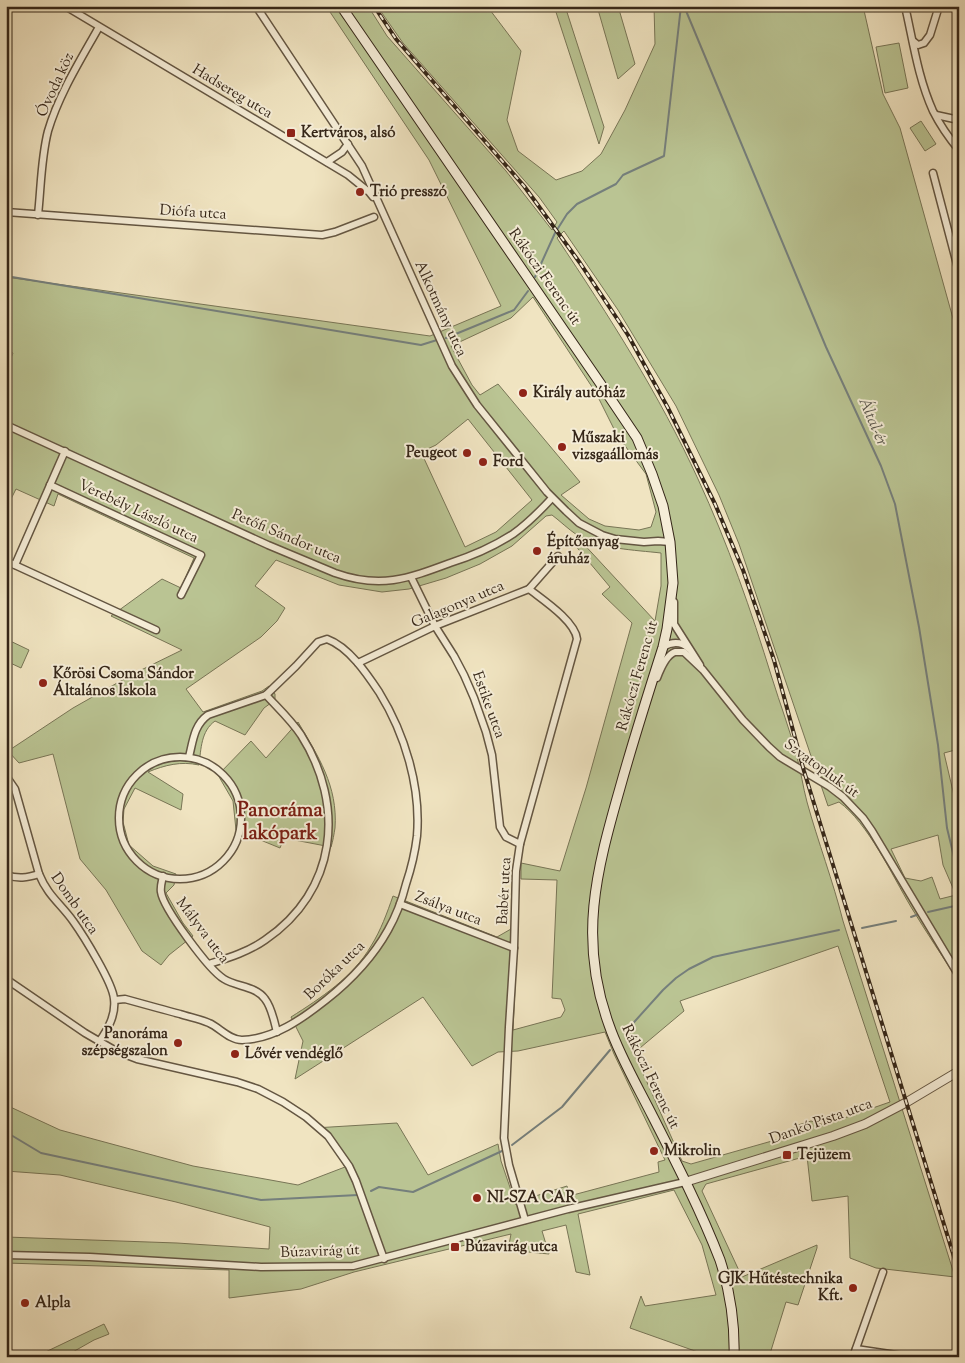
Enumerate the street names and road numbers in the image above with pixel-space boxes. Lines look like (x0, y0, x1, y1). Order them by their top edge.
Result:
street label: Óvoda köz (30, 48, 80, 121)
street label: Hadsereg utca (188, 60, 276, 124)
street label: Diófa utca (159, 200, 227, 226)
street label: Rákóczi Ferenc út (503, 224, 585, 330)
street label: Alkotmány utca (409, 258, 471, 360)
street label: Verebély László utca (74, 475, 202, 549)
street label: Petőfi Sándor utca (228, 505, 344, 570)
street label: Galagonya utca (408, 576, 508, 634)
street label: Rákóczi Ferenc út (612, 618, 664, 734)
street label: Estike utca (466, 669, 510, 742)
street label: Szvatopluk út (779, 735, 863, 803)
street label: Babér utca (493, 857, 517, 925)
street label: Domb utca (45, 869, 103, 939)
street label: Zsálya utca (411, 887, 485, 931)
street label: Mályva utca (170, 894, 234, 968)
street label: Boróka utca (300, 937, 370, 1005)
street label: Rákóczi Ferenc út (616, 1021, 684, 1133)
street label: Dankó Pista utca (767, 1094, 875, 1150)
street label: Búzavirág út (280, 1240, 360, 1264)

